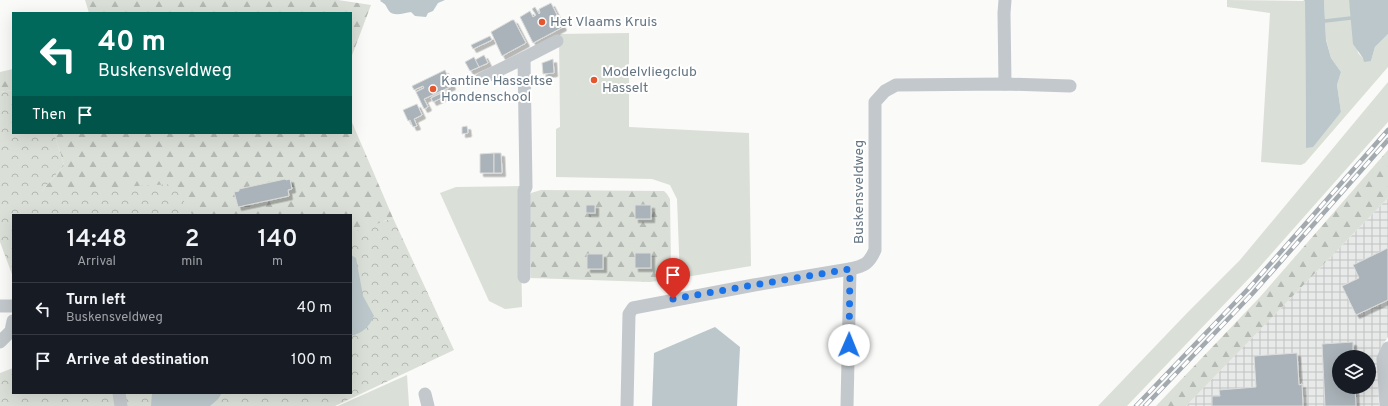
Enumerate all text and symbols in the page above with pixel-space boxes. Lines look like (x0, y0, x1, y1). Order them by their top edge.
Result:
place label: Het Vlaams Kruis (550, 14, 657, 31)
marker: Het Vlaams Kruis (537, 17, 547, 27)
text: 40 m (98, 25, 166, 61)
icon: left (32, 28, 84, 80)
text: Buskensveldweg (98, 60, 232, 83)
place label: Modelvliegclub Hasselt (602, 64, 697, 97)
place label: Kantine Hasseltse Hondenschool (441, 73, 553, 106)
marker: Modelvliegclub Hasselt (589, 75, 599, 85)
marker: Kantine Hasseltse Hondenschool (428, 84, 438, 94)
icon: arrive (74, 104, 96, 126)
text: Then (32, 106, 66, 125)
street label: Buskensveldweg (851, 140, 868, 244)
text: 14:48 (66, 225, 127, 255)
text: 2 (185, 225, 199, 255)
text: 140 (257, 225, 298, 255)
text: Arrival (77, 254, 116, 270)
text: min (181, 254, 203, 270)
text: m (272, 254, 283, 270)
pin (656, 258, 690, 299)
icon: arrive (662, 264, 684, 286)
text: Turn left (66, 291, 126, 310)
icon: left (32, 298, 54, 320)
text: 40 m (297, 299, 332, 318)
text: Buskensveldweg (66, 310, 163, 326)
position arrow (828, 324, 870, 366)
icon: arrive (32, 350, 54, 372)
map controls (1332, 350, 1376, 394)
button: layers (1332, 350, 1376, 394)
text: Arrive at destination (66, 351, 209, 370)
text: 100 m (291, 351, 332, 370)

